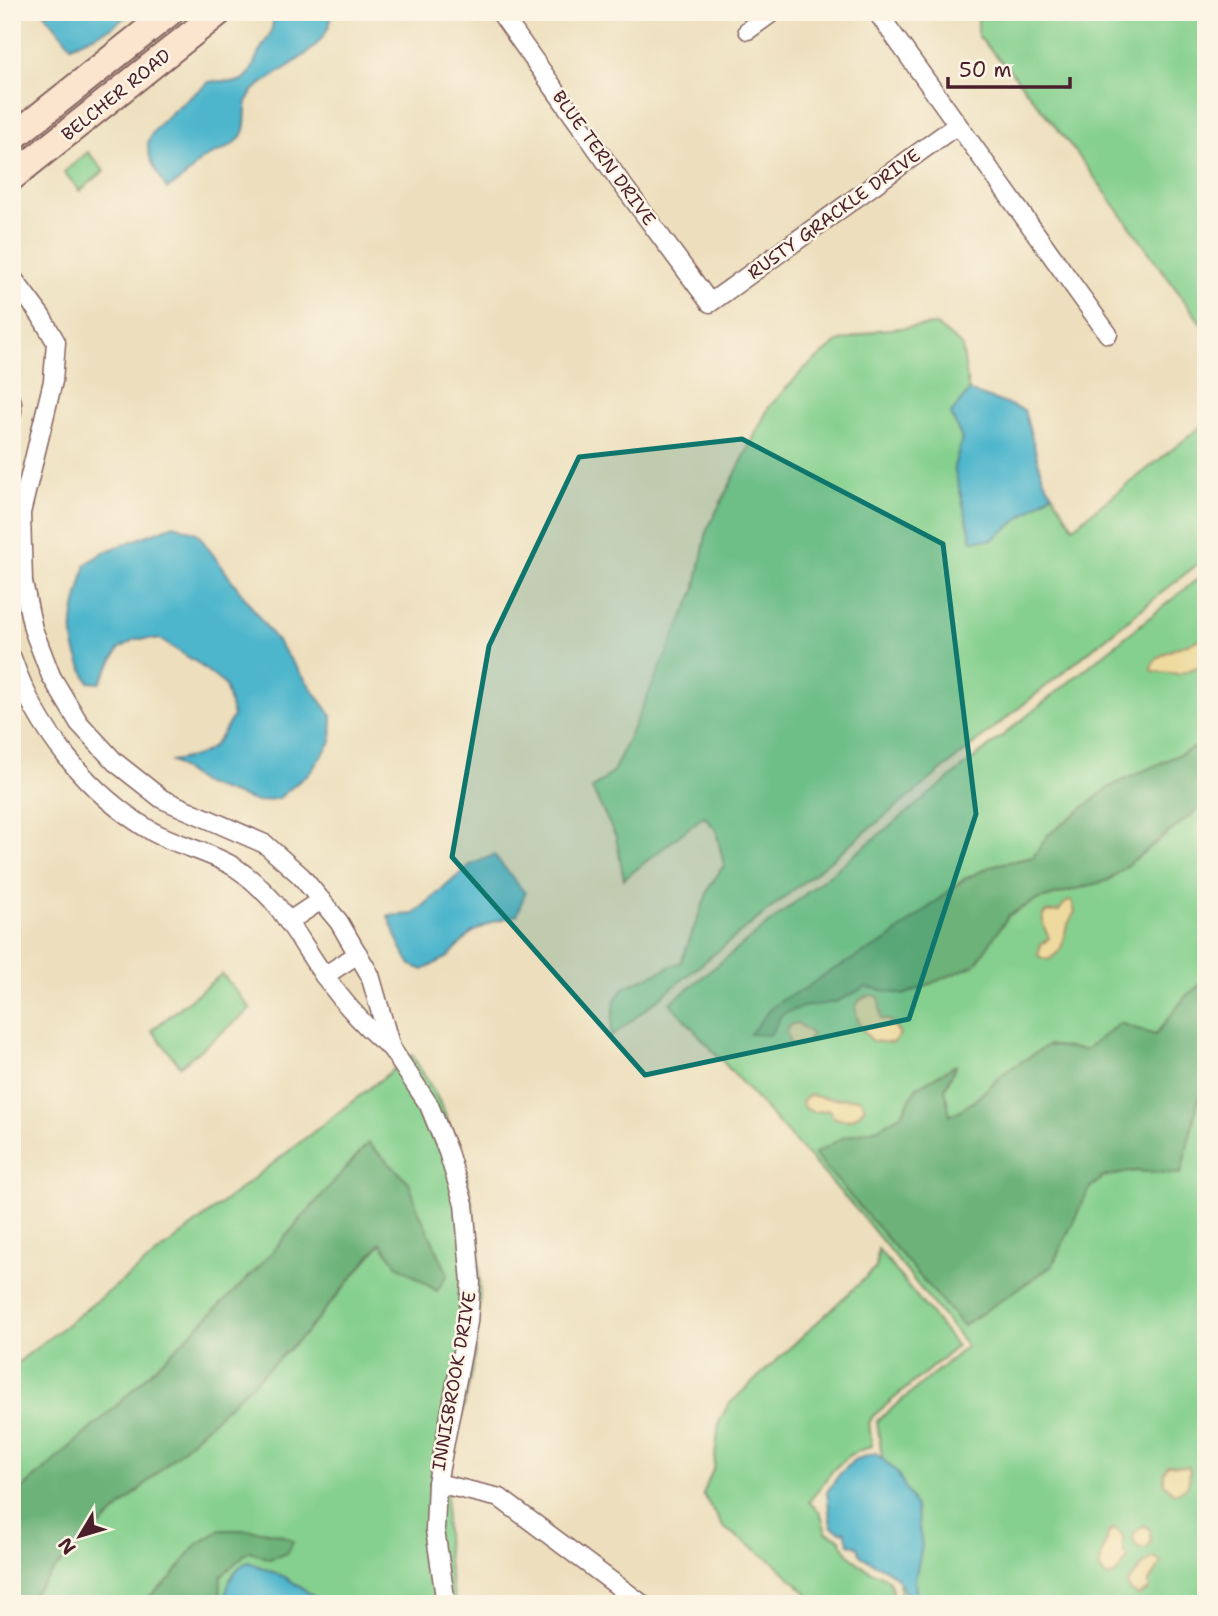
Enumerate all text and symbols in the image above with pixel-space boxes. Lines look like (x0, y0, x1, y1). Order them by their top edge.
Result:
street label: BELCHER ROAD (56, 43, 176, 147)
scale bar (948, 46, 1071, 90)
text: 50 m (959, 56, 1012, 84)
street label: BLUE TERN DRIVE (547, 86, 661, 230)
street label: RUSTY GRACKLE DRIVE (743, 143, 925, 285)
street label: INNISBROOK DRIVE (426, 1289, 482, 1473)
north arrow (46, 1500, 116, 1570)
text: N (53, 1533, 81, 1560)

